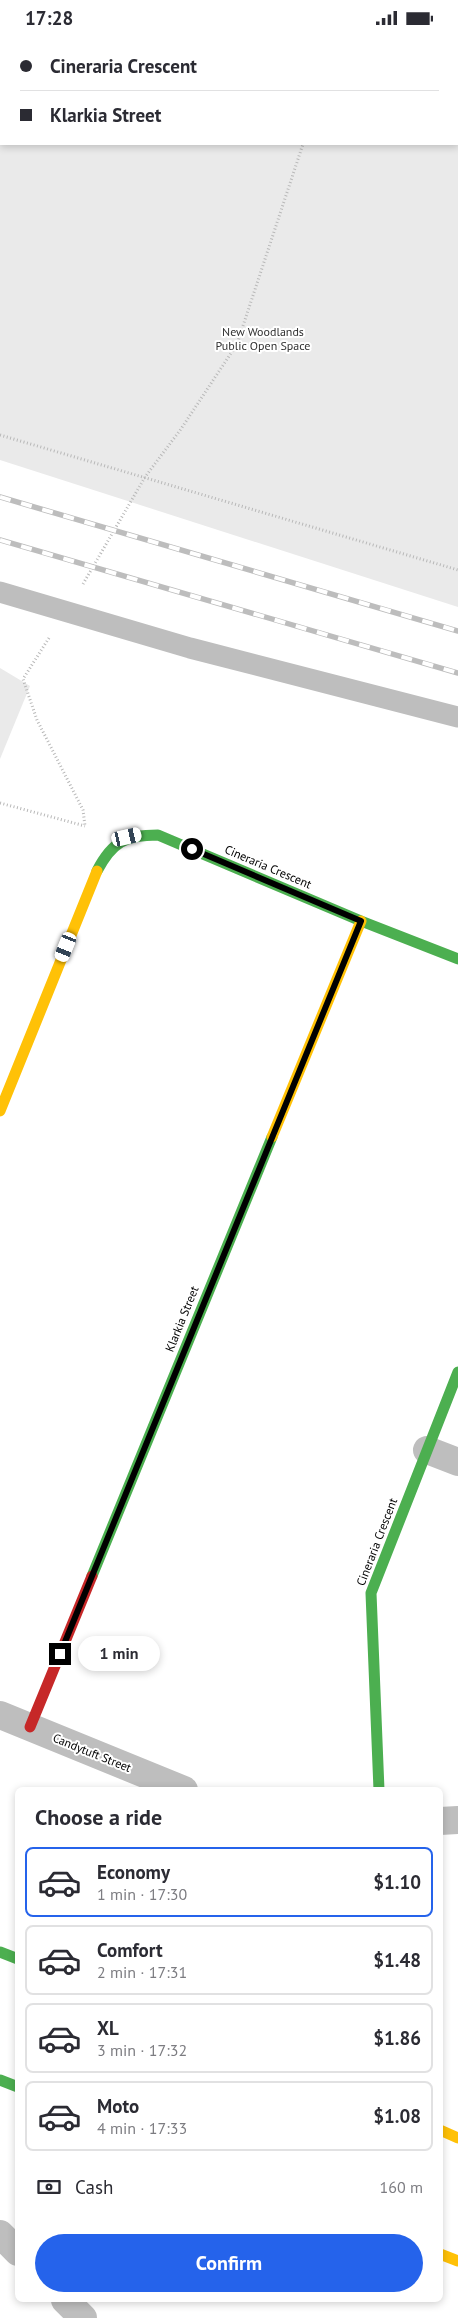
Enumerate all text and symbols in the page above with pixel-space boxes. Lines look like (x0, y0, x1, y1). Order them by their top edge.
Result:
text: 17:28 (25, 6, 73, 30)
text: Cineraria Crescent (50, 54, 197, 78)
text: Klarkia Street (50, 103, 161, 127)
park label: New Woodlands Public Open Space (216, 324, 310, 353)
car (110, 826, 143, 848)
route start (181, 838, 203, 860)
street label: Cineraria Crescent (222, 841, 314, 892)
car (53, 930, 78, 964)
street label: Klarkia Street (162, 1284, 202, 1354)
street label: Cineraria Crescent (353, 1496, 400, 1588)
callout: 1 min (78, 1637, 160, 1671)
route end (49, 1643, 71, 1665)
text: 1 min (99, 1643, 139, 1663)
street label: Candytuft Street (51, 1730, 134, 1775)
text: Choose a ride (35, 1803, 162, 1831)
icon: car (37, 1860, 82, 1905)
text: Economy (97, 1860, 170, 1884)
text: $1.10 (373, 1870, 421, 1894)
text: 1 min · 17:30 (97, 1884, 187, 1904)
icon: car (37, 1938, 82, 1983)
text: Comfort (97, 1938, 163, 1962)
text: $1.48 (373, 1948, 421, 1972)
text: 2 min · 17:31 (97, 1962, 187, 1982)
icon: car (37, 2016, 82, 2061)
text: XL (97, 2016, 119, 2040)
text: $1.86 (373, 2026, 421, 2050)
text: 3 min · 17:32 (97, 2040, 187, 2060)
icon: car (37, 2094, 82, 2139)
text: Moto (97, 2094, 139, 2118)
text: $1.08 (373, 2104, 421, 2128)
text: 4 min · 17:33 (97, 2118, 187, 2138)
icon: cash (35, 2173, 63, 2201)
text: Cash (75, 2175, 113, 2199)
text: 160 m (380, 2177, 423, 2197)
button: Confirm (35, 2234, 423, 2292)

